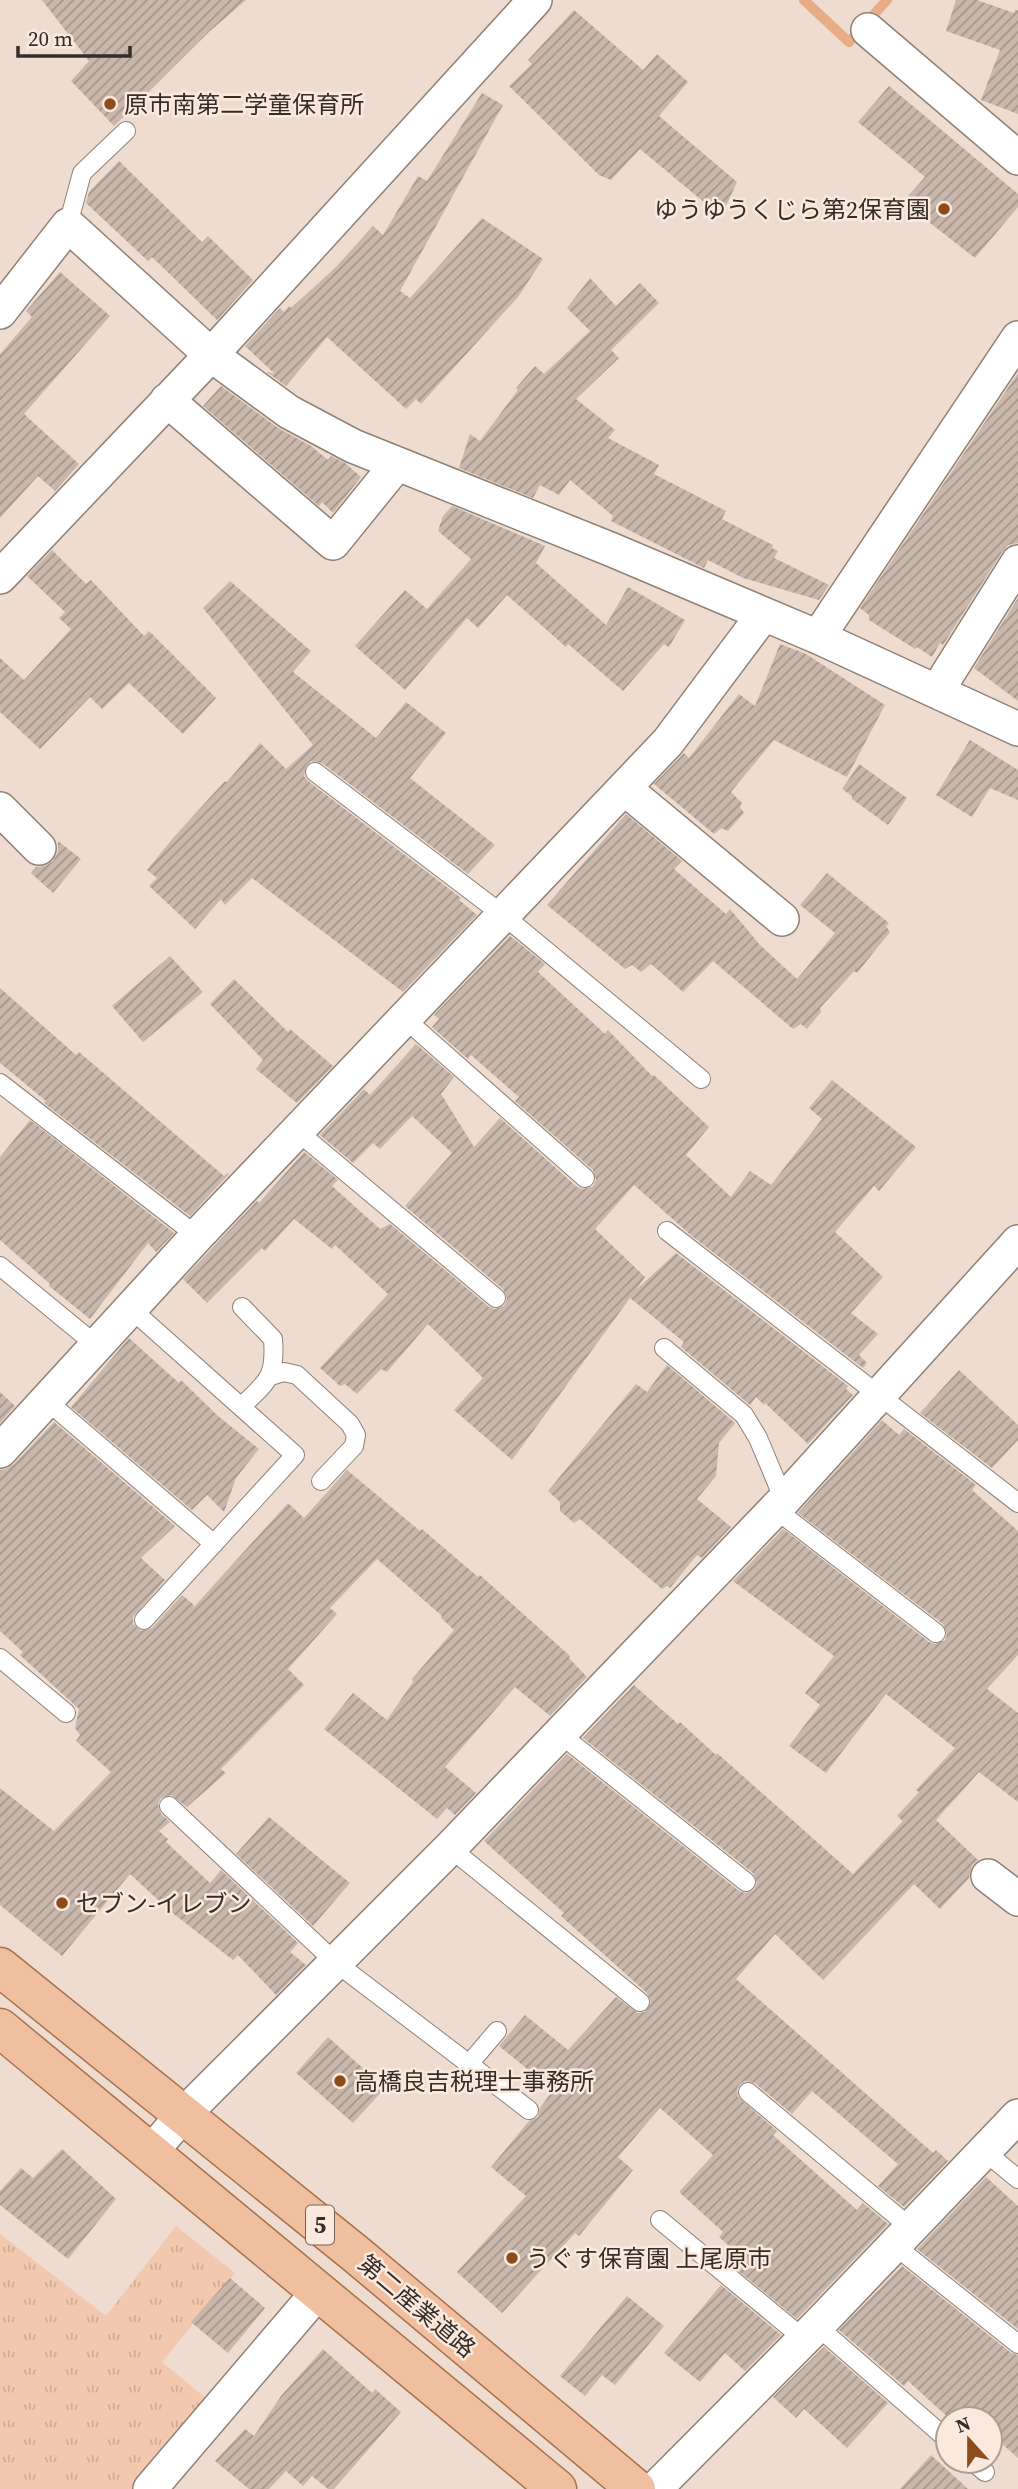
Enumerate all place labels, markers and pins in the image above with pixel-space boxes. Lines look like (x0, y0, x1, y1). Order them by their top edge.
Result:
place label: 原市南第二学童保育所 (124, 88, 364, 121)
marker: 原市南第二学童保育所 (102, 96, 118, 112)
place label: ゆうゆうくじら第2保育園 (654, 193, 930, 226)
marker: ゆうゆうくじら第2保育園 (936, 201, 952, 217)
place label: セブン-イレブン (76, 1887, 252, 1920)
marker: セブン-イレブン (54, 1895, 70, 1911)
place label: 高橋良吉税理士事務所 (354, 2065, 594, 2098)
marker: 高橋良吉税理士事務所 (332, 2073, 348, 2089)
place label: うぐす保育園 上尾原市 (526, 2242, 772, 2275)
marker: うぐす保育園 上尾原市 (504, 2250, 520, 2266)

